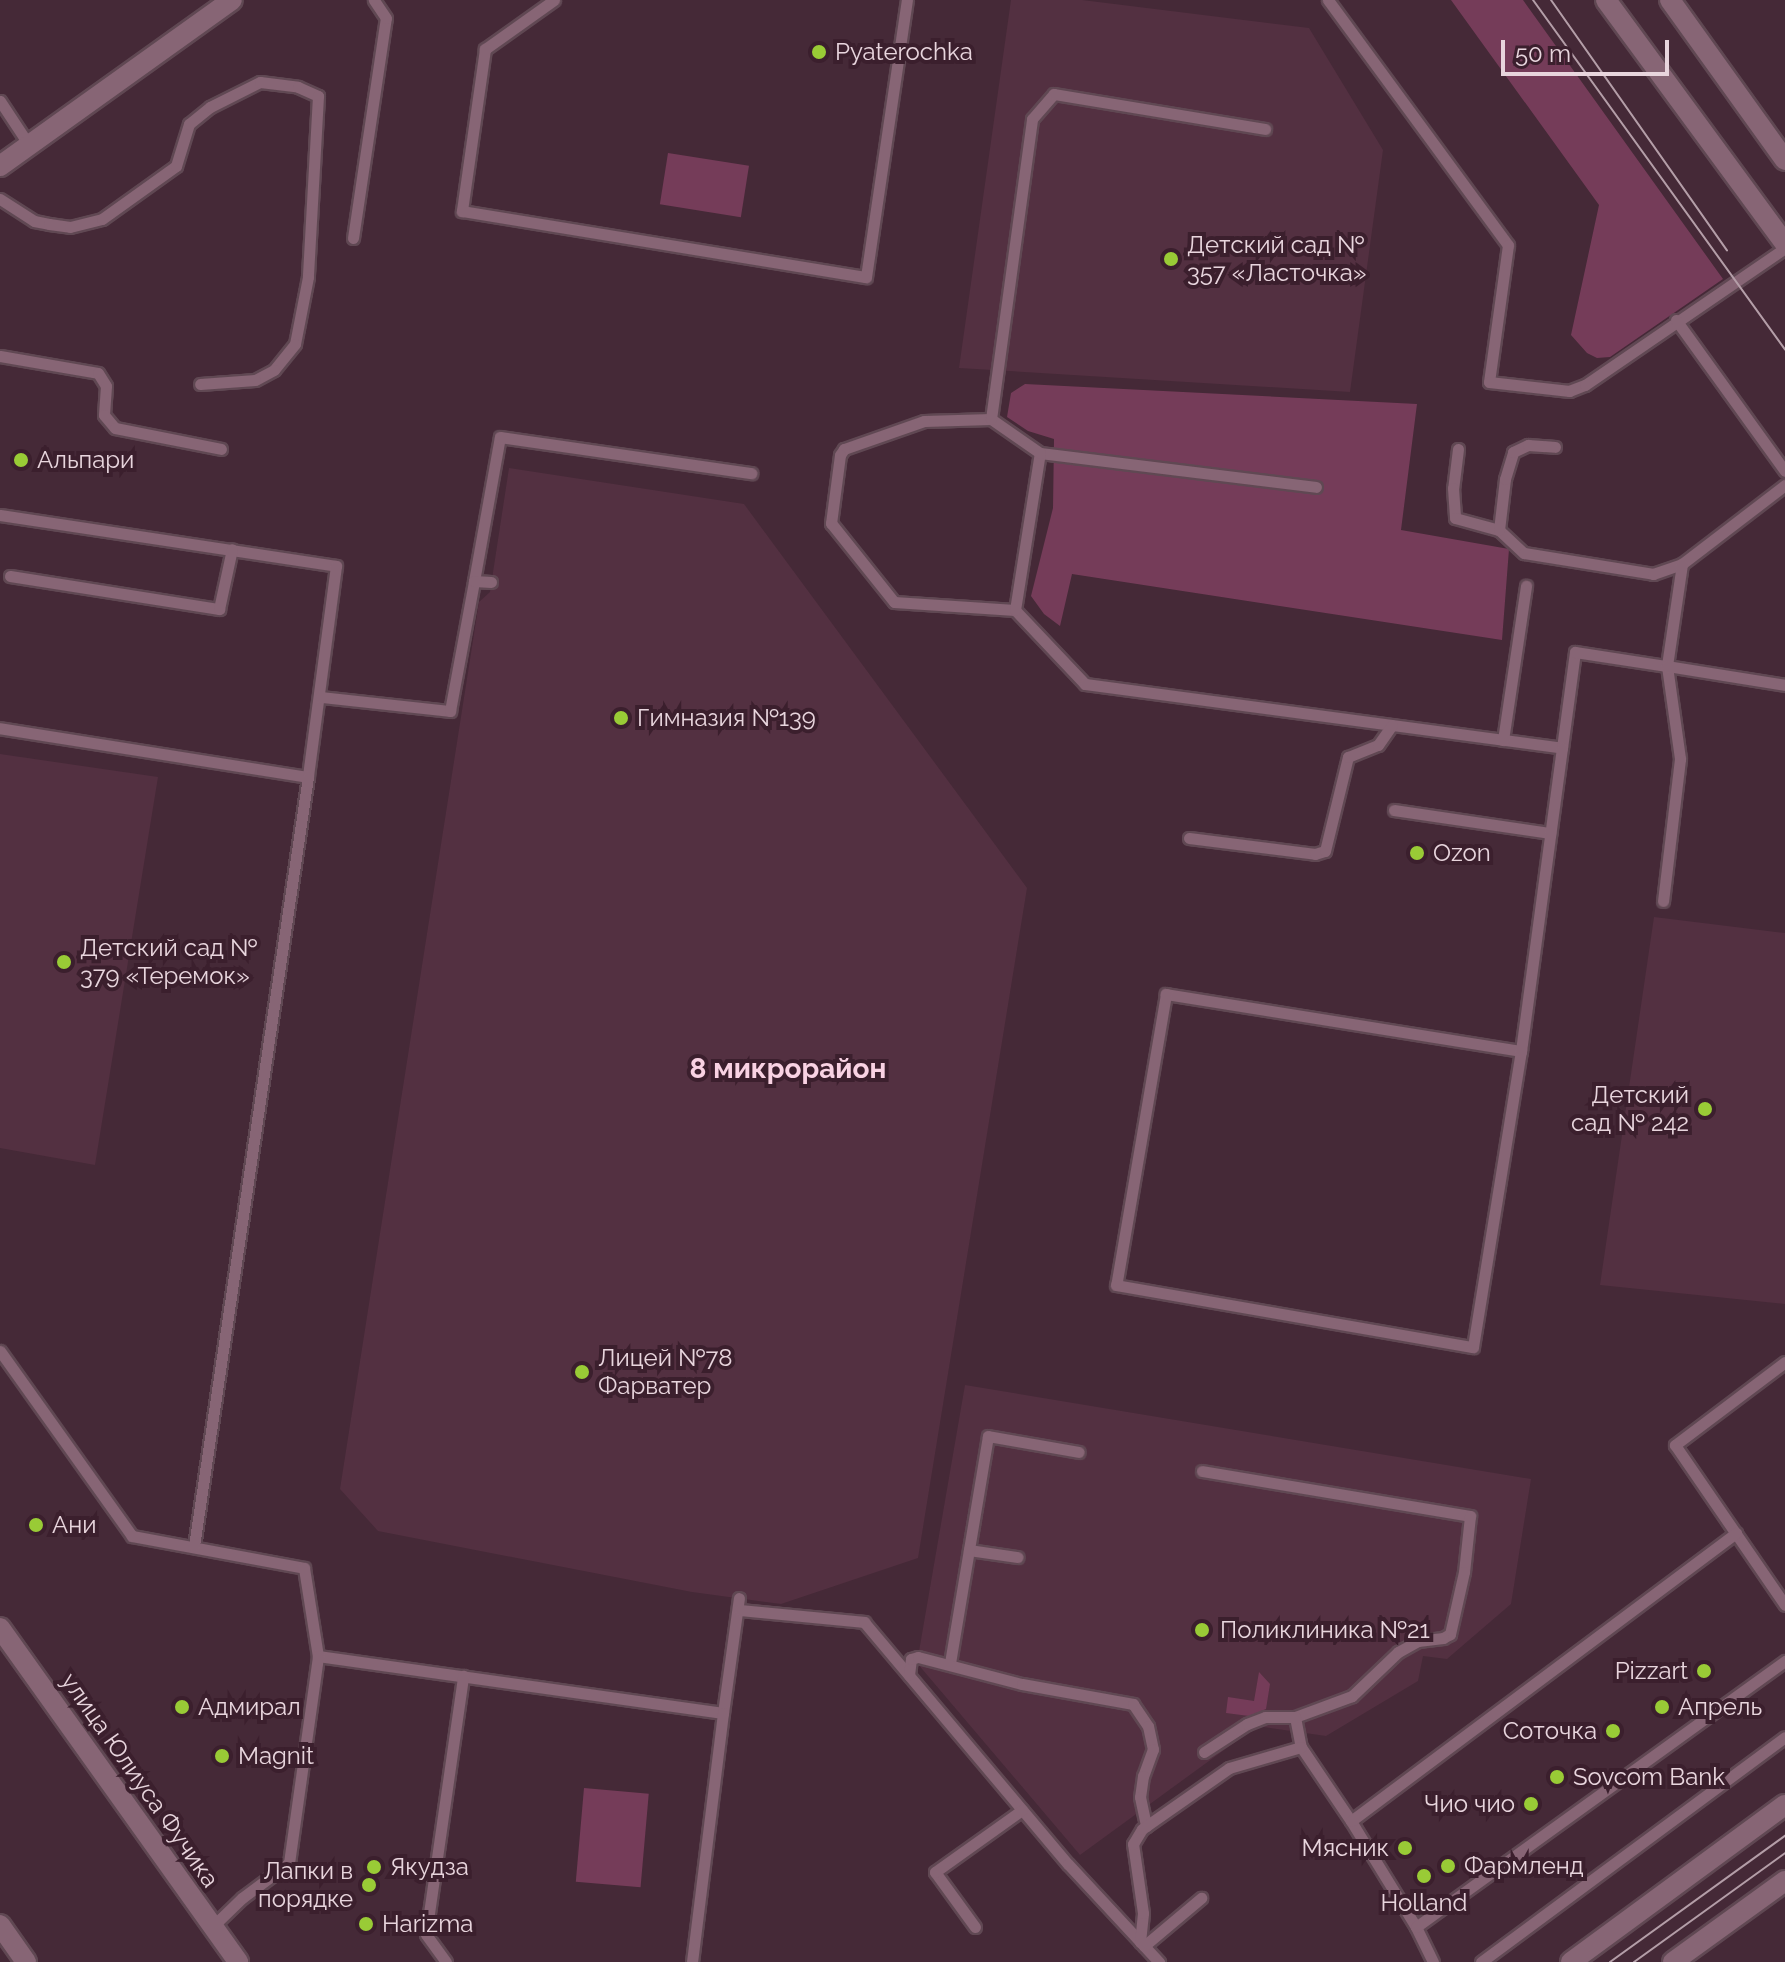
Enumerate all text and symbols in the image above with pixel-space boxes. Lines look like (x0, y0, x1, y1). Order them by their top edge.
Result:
scale bar (1505, 24, 1673, 74)
place label: Pyaterochka (835, 38, 973, 66)
text: 50 m (1515, 39, 1571, 68)
marker: Pyaterochka (810, 43, 828, 61)
place label: Детский сад № 357 «Ласточка» (1187, 231, 1367, 287)
marker: Детский сад № 357 «Ласточка» (1162, 250, 1180, 268)
place label: Альпари (37, 446, 134, 474)
marker: Альпари (12, 451, 30, 469)
place label: Гимназия №139 (637, 704, 816, 732)
marker: Гимназия №139 (612, 709, 630, 727)
place label: Ozon (1433, 839, 1491, 867)
marker: Ozon (1408, 844, 1426, 862)
place label: Детский сад № 379 «Теремок» (80, 934, 257, 990)
marker: Детский сад № 379 «Теремок» (55, 953, 73, 971)
district label: 8 микрорайон (690, 1052, 886, 1086)
place label: Детский сад № 242 (1571, 1081, 1689, 1137)
marker: Детский сад № 242 (1696, 1100, 1714, 1118)
place label: Лицей №78 Фарватер (598, 1344, 732, 1400)
marker: Лицей №78 Фарватер (573, 1363, 591, 1381)
place label: Ани (52, 1511, 96, 1539)
marker: Ани (27, 1516, 45, 1534)
place label: Поликлиника №21 (1220, 1616, 1430, 1644)
marker: Поликлиника №21 (1191, 1619, 1213, 1641)
place label: Pizzart (1615, 1657, 1688, 1685)
marker: Pizzart (1695, 1662, 1713, 1680)
street label: улица Юлиуса Фучика (55, 1667, 225, 1893)
place label: Адмирал (198, 1693, 301, 1721)
place label: Апрель (1678, 1693, 1762, 1721)
marker: Адмирал (173, 1698, 191, 1716)
marker: Апрель (1653, 1698, 1671, 1716)
place label: Соточка (1503, 1717, 1597, 1745)
marker: Соточка (1604, 1722, 1622, 1740)
place label: Magnit (238, 1742, 314, 1770)
marker: Magnit (213, 1747, 231, 1765)
place label: Sovcom Bank (1573, 1763, 1725, 1791)
marker: Sovcom Bank (1548, 1768, 1566, 1786)
place label: Чио чио (1424, 1790, 1515, 1818)
marker: Чио чио (1522, 1795, 1540, 1813)
place label: Мясник (1302, 1834, 1389, 1862)
marker: Мясник (1396, 1839, 1414, 1857)
place label: Фармленд (1464, 1852, 1584, 1880)
place label: Якудза (390, 1853, 469, 1881)
place label: Лапки в порядке (258, 1857, 353, 1913)
marker: Фармленд (1439, 1857, 1457, 1875)
marker: Якудза (365, 1858, 383, 1876)
marker: Holland (1415, 1867, 1433, 1885)
marker: Лапки в порядке (360, 1876, 378, 1894)
place label: Holland (1381, 1889, 1467, 1917)
place label: Harizma (382, 1910, 473, 1938)
marker: Harizma (357, 1915, 375, 1933)

